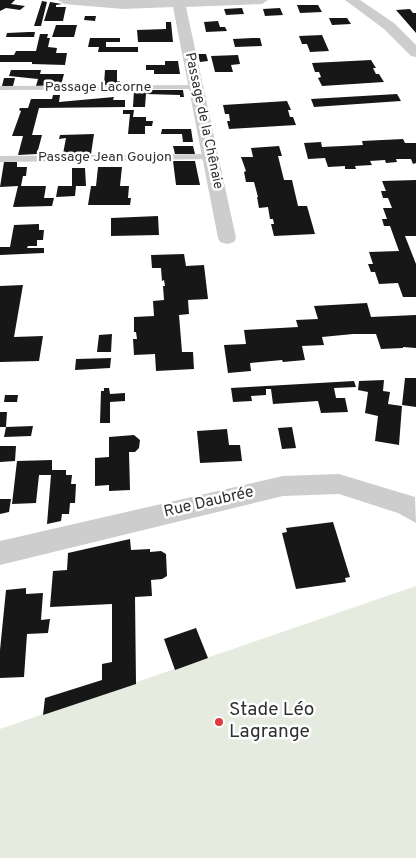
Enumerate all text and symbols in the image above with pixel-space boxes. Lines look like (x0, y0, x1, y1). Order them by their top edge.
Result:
street label: Passage de la Chênaie (180, 51, 226, 191)
street label: Passage Lacorne (45, 80, 151, 96)
street label: Passage Jean Goujon (38, 150, 172, 166)
street label: Rue Daubrée (162, 483, 256, 523)
place label: Stade Léo Lagrange (229, 700, 314, 744)
marker: Stade Léo Lagrange (213, 716, 225, 728)

